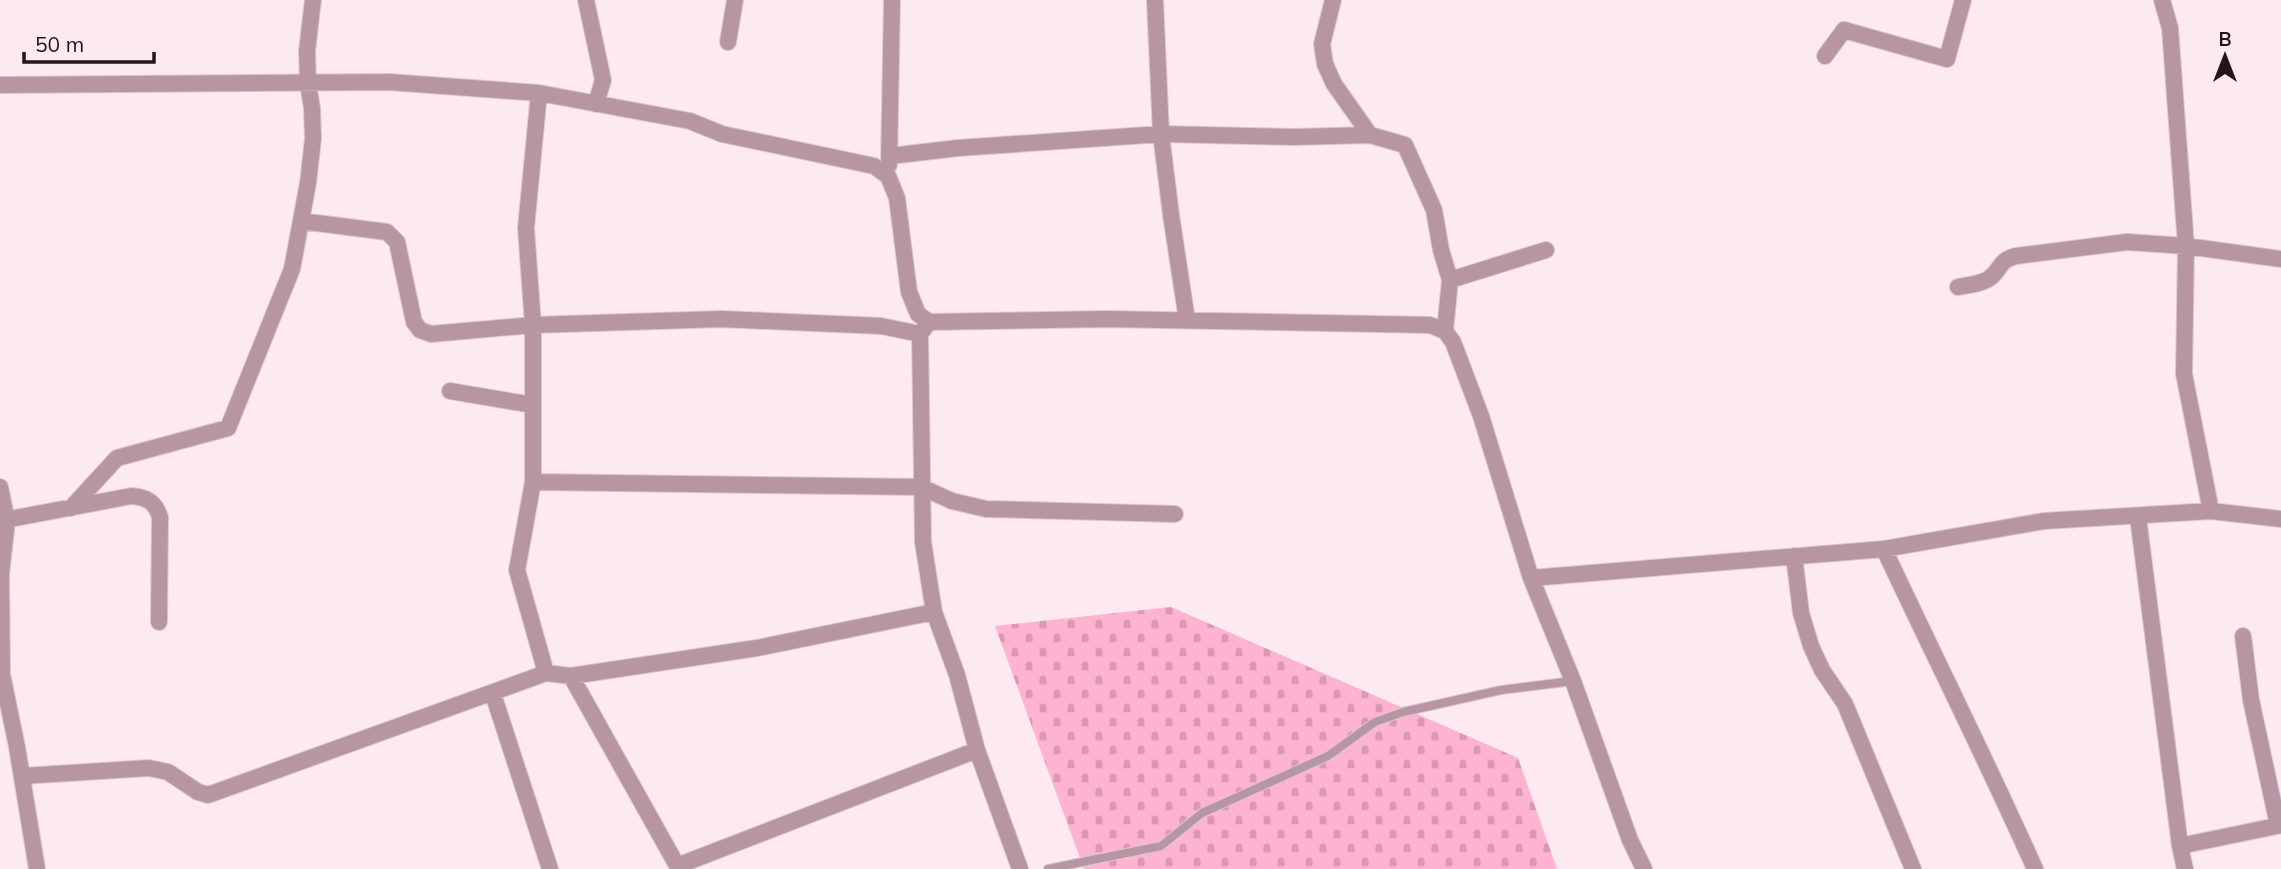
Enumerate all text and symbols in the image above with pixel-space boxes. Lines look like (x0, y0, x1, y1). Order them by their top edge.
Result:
scale bar (24, 21, 154, 65)
north arrow (2190, 21, 2260, 91)
text: B (2218, 27, 2232, 51)
text: 50 m (35, 31, 84, 57)

